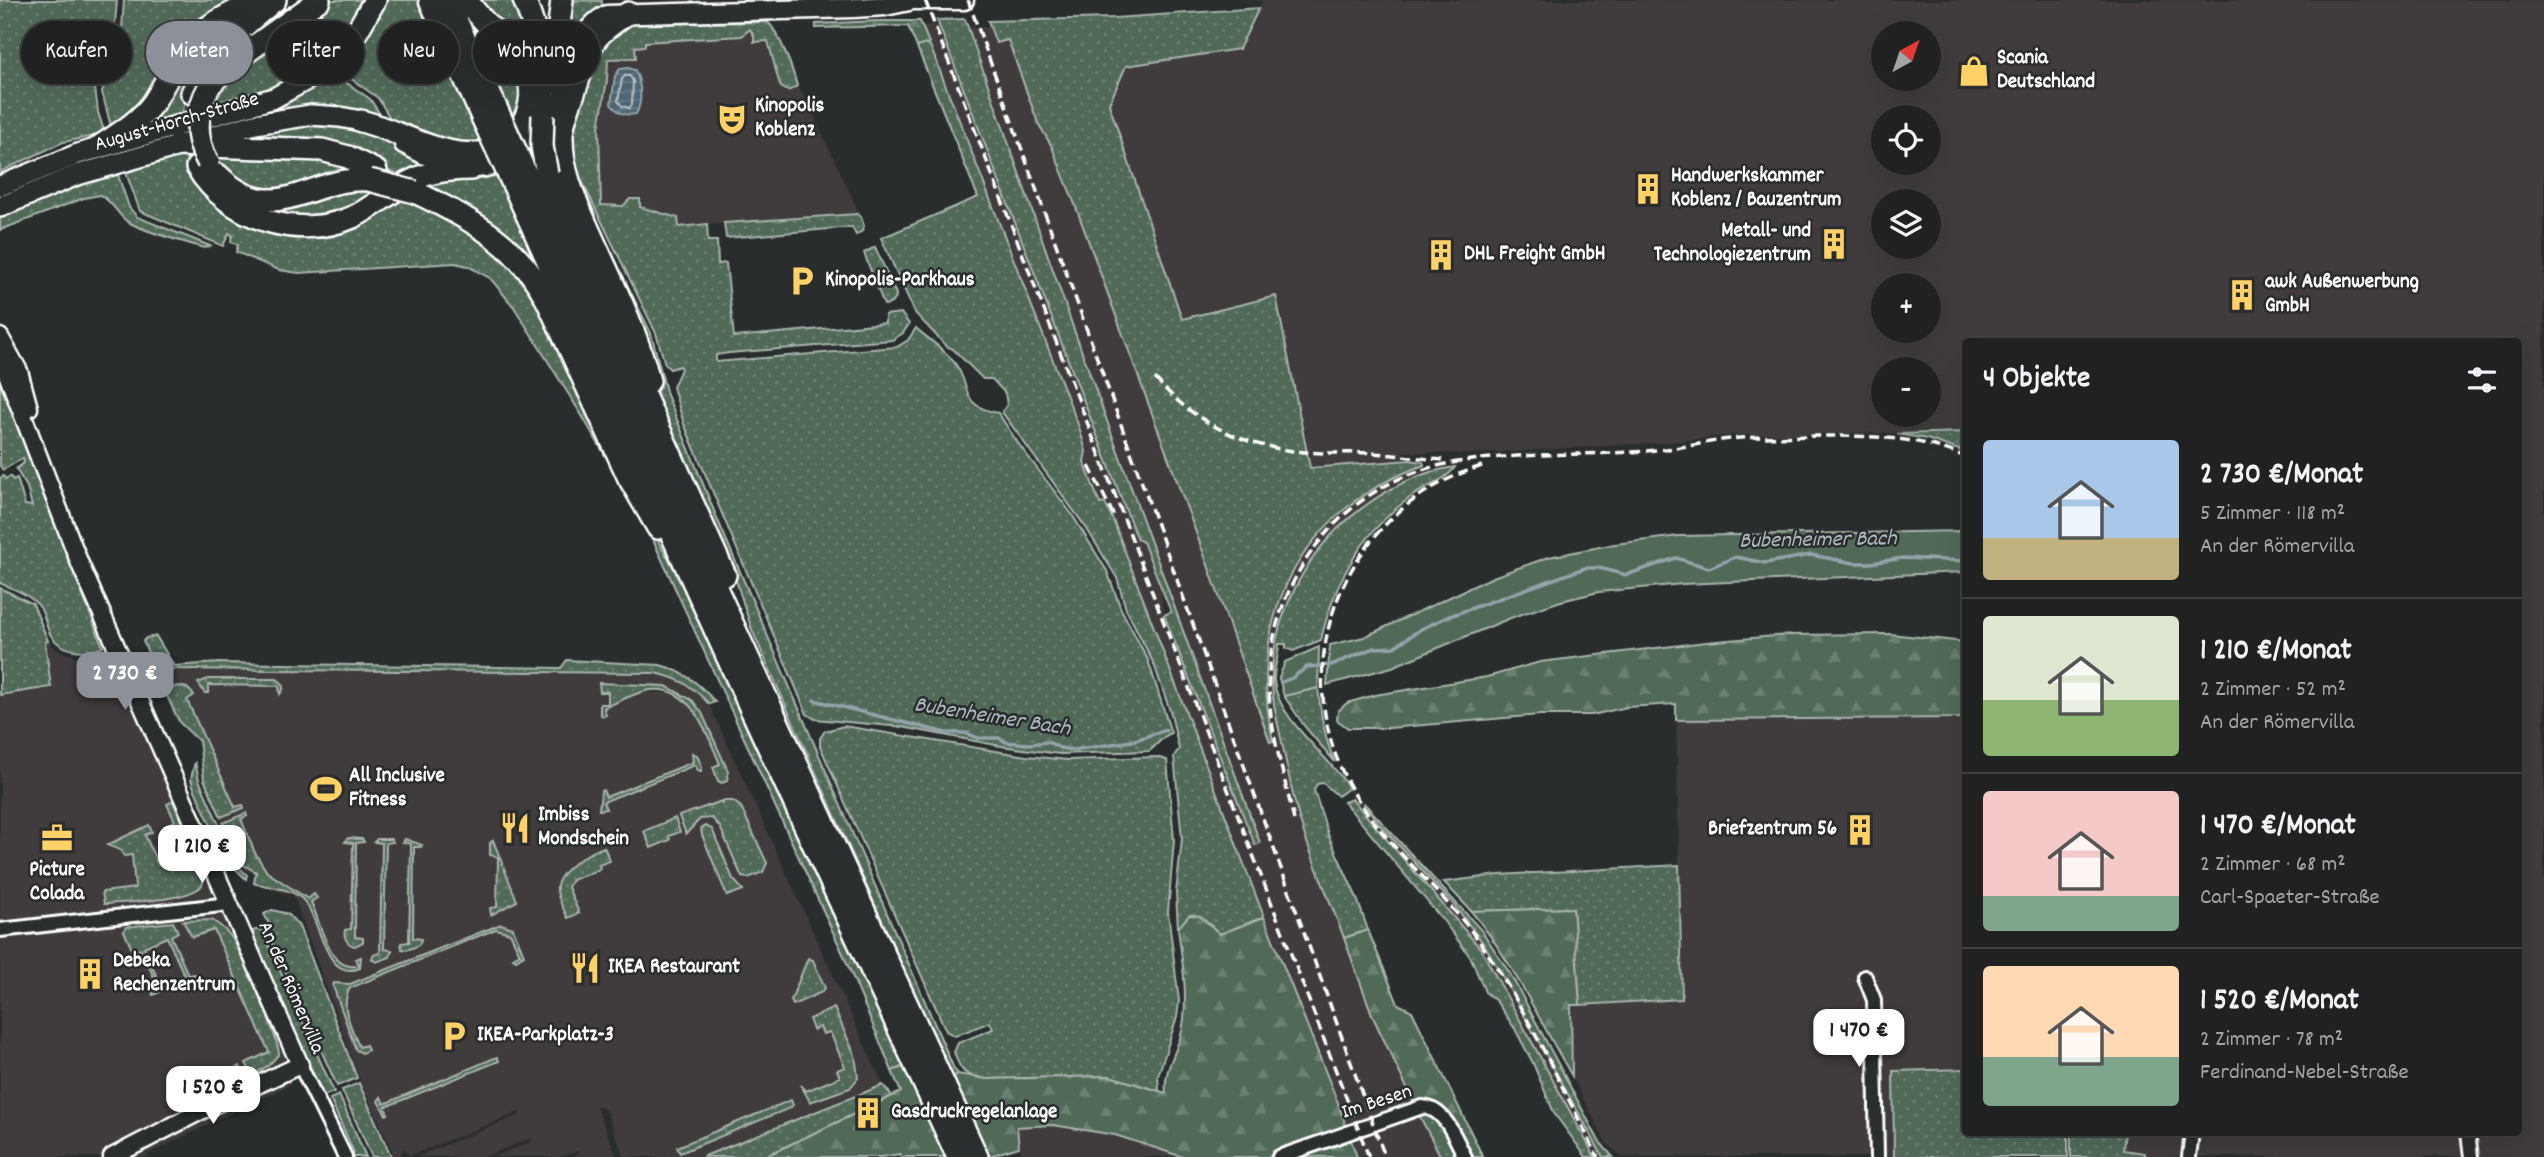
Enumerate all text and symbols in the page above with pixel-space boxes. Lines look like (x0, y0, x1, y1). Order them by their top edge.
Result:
chip: Kaufen (21, 21, 132, 84)
chip: Mieten (146, 21, 253, 84)
chip: Filter (267, 21, 364, 84)
chip: Neu (378, 21, 459, 84)
chip: Wohnung (473, 21, 600, 84)
north arrow (1871, 21, 1941, 91)
map controls (1871, 21, 1941, 427)
place label: Scania Deutschland (1997, 44, 2095, 98)
shop icon: Scania Deutschland (1957, 54, 1991, 88)
street label: August-Horch-Straße (91, 85, 263, 161)
place label: Kinopolis Koblenz (755, 92, 824, 146)
theatre icon: Kinopolis Koblenz (715, 102, 749, 136)
button: locate (1871, 105, 1941, 175)
place label: Handwerkskammer Koblenz / Bauzentrum (1671, 162, 1841, 216)
building icon: Handwerkskammer Koblenz / Bauzentrum (1631, 172, 1665, 206)
button: layers (1871, 189, 1941, 259)
place label: Metall- und Technologiezentrum (1654, 217, 1811, 271)
building icon: Metall- und Technologiezentrum (1817, 227, 1851, 261)
building icon: DHL Freight GmbH (1424, 238, 1458, 272)
place label: DHL Freight GmbH (1464, 240, 1605, 270)
parking icon: Kinopolis-Parkhaus (785, 264, 819, 298)
place label: Kinopolis-Parkhaus (825, 266, 975, 296)
place label: awk Außenwerbung GmbH (2265, 268, 2419, 322)
button: + (1871, 273, 1941, 343)
building icon: awk Außenwerbung GmbH (2225, 278, 2259, 312)
button: − (1871, 357, 1941, 427)
text: 4 Objekte (1983, 359, 2090, 402)
icon: filters (2463, 361, 2501, 399)
text: 2 730 €/Monat (2200, 455, 2363, 498)
icon: home (2039, 468, 2123, 552)
text: 5 Zimmer · 118 m² (2200, 498, 2345, 531)
water label: Bubenheimer Bach (1739, 523, 1899, 559)
text: An der Römervilla (2200, 531, 2355, 564)
text: 1 210 €/Monat (2200, 631, 2352, 674)
icon: home (2039, 644, 2123, 728)
pin: 2 730 € (60, 652, 190, 712)
text: 2 730 € (93, 658, 157, 691)
text: 2 Zimmer · 52 m² (2200, 674, 2346, 707)
water label: Bubenheimer Bach (912, 689, 1074, 747)
text: An der Römervilla (2200, 707, 2355, 740)
place label: All Inclusive Fitness (349, 762, 445, 816)
sports icon: All Inclusive Fitness (309, 772, 343, 806)
place label: Imbiss Mondschein (538, 801, 629, 855)
text: 1 470 €/Monat (2200, 806, 2356, 849)
restaurant icon: Imbiss Mondschein (498, 811, 532, 845)
building icon: Briefzentrum 56 (1843, 813, 1877, 847)
place label: Briefzentrum 56 (1708, 815, 1837, 845)
icon: home (2039, 819, 2123, 903)
office icon: Picture Colada (40, 821, 74, 855)
pin: 1 210 € (137, 826, 267, 885)
text: 1 210 € (174, 831, 230, 864)
text: 2 Zimmer · 68 m² (2200, 849, 2346, 882)
place label: Picture Colada (29, 856, 85, 910)
text: Carl-Spaeter-Straße (2200, 882, 2380, 915)
street label: An der Römervilla (249, 917, 332, 1060)
place label: Debeka Rechenzentrum (113, 947, 235, 1001)
restaurant icon: IKEA Restaurant (568, 951, 602, 985)
place label: IKEA Restaurant (608, 953, 740, 983)
building icon: Debeka Rechenzentrum (73, 957, 107, 991)
text: 1 520 €/Monat (2200, 981, 2359, 1024)
icon: home (2039, 994, 2123, 1078)
pin: 1 470 € (1794, 1010, 1924, 1069)
text: 1 470 € (1829, 1015, 1889, 1048)
parking icon: IKEA-Parkplatz-3 (437, 1019, 471, 1053)
place label: IKEA-Parkplatz-3 (477, 1021, 614, 1051)
text: 2 Zimmer · 78 m² (2200, 1024, 2343, 1057)
text: Ferdinand-Nebel-Straße (2200, 1057, 2409, 1090)
pin: 1 520 € (148, 1066, 278, 1126)
text: 1 520 € (182, 1072, 244, 1105)
street label: Im Besen (1338, 1077, 1416, 1129)
building icon: Gasdruckregelanlage (851, 1096, 885, 1130)
place label: Gasdruckregelanlage (891, 1098, 1057, 1128)

